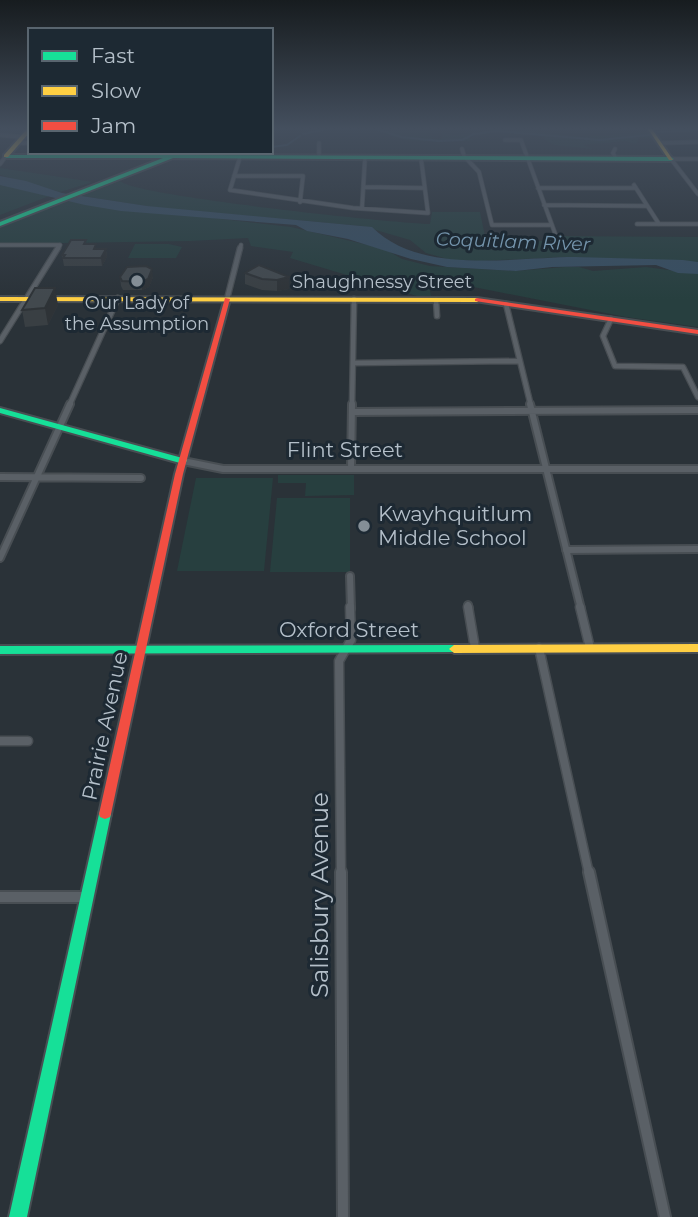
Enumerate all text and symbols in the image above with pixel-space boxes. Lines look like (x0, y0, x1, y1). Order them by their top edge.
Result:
legend (28, 28, 273, 154)
text: Fast (91, 43, 135, 68)
text: Slow (91, 78, 141, 103)
text: Jam (90, 113, 136, 138)
water label: Coquitlam River (435, 227, 591, 256)
street label: Shaughnessy Street (292, 271, 472, 293)
marker: Our Lady of the Assumption (129, 273, 145, 289)
place label: Our Lady of the Assumption (65, 292, 209, 335)
street label: Flint Street (287, 437, 403, 462)
place label: Kwayhquitlum Middle School (378, 501, 532, 550)
marker: Kwayhquitlum Middle School (356, 518, 372, 534)
street label: Oxford Street (279, 617, 419, 642)
street label: Prairie Avenue (77, 649, 132, 803)
street label: Salisbury Avenue (305, 792, 334, 998)

